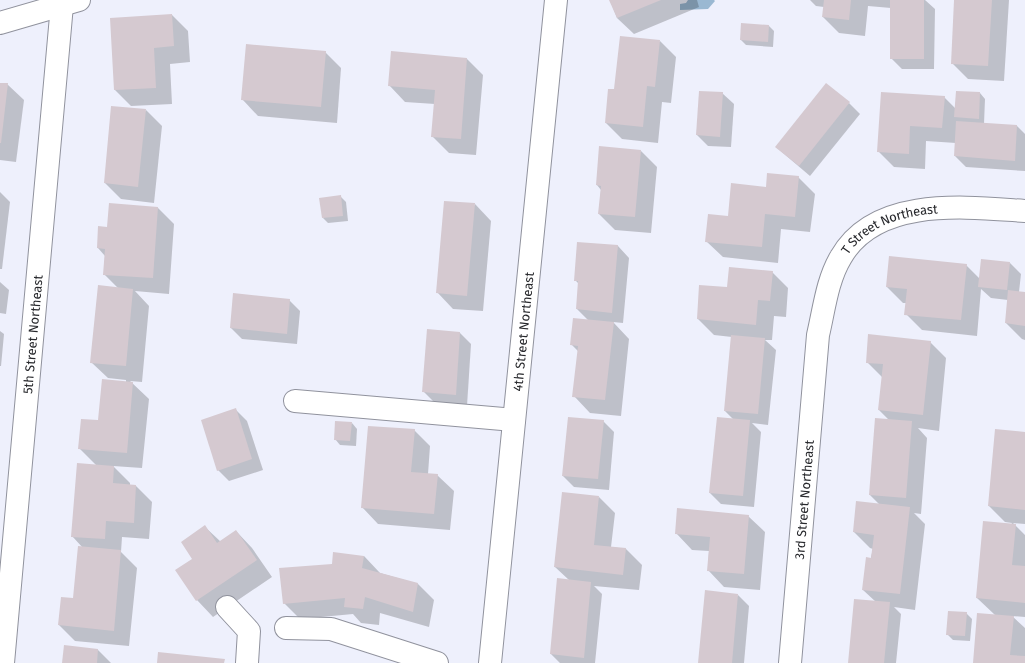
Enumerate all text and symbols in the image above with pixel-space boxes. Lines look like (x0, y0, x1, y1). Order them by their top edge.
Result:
street label: T Street Northeast (838, 201, 938, 257)
street label: 4th Street Northeast (510, 271, 537, 392)
street label: 5th Street Northeast (20, 274, 46, 395)
street label: 3rd Street Northeast (792, 439, 817, 560)

